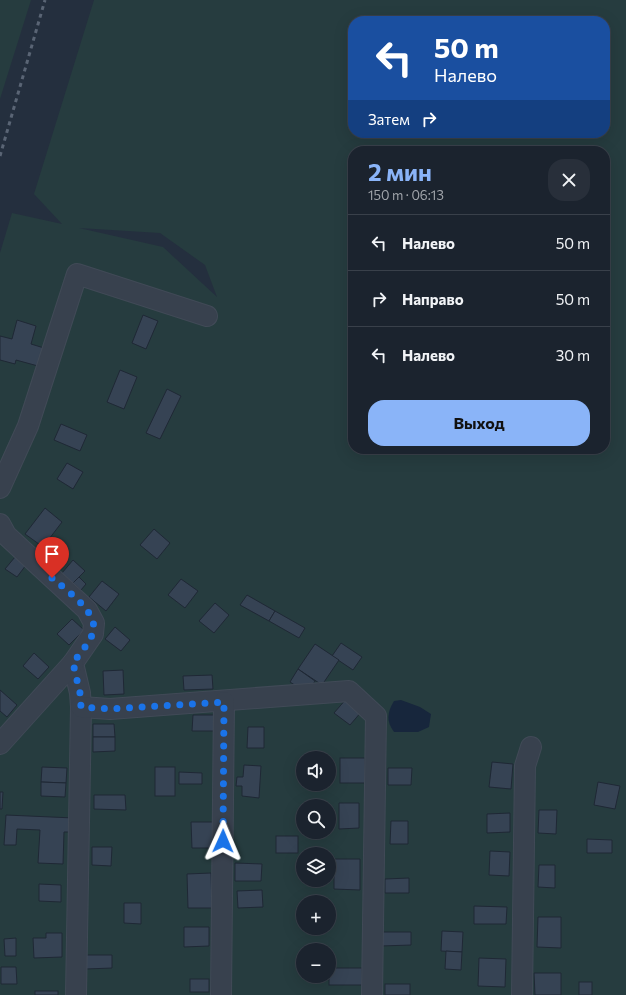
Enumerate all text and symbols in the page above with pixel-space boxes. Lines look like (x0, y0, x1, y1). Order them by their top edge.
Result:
text: 50 m (434, 30, 499, 64)
icon: left (368, 32, 420, 84)
text: Налево (434, 64, 497, 86)
icon: right (418, 108, 440, 130)
text: Затем (368, 110, 410, 128)
text: 2 мин (368, 157, 432, 186)
button: close (548, 159, 590, 201)
text: 150 m · 06:13 (368, 187, 444, 203)
icon: left (368, 232, 390, 254)
text: Налево (402, 234, 455, 252)
text: 50 m (556, 234, 590, 252)
icon: right (368, 288, 390, 310)
text: Направо (402, 290, 464, 308)
text: 50 m (556, 290, 590, 308)
icon: left (368, 344, 390, 366)
text: Налево (402, 346, 455, 364)
text: 30 m (556, 346, 590, 364)
button: Выход (368, 400, 590, 446)
pin (35, 537, 69, 578)
icon: arrive (41, 543, 63, 565)
map controls (296, 751, 336, 983)
button: sound (296, 751, 336, 791)
button: search (296, 799, 336, 839)
position arrow (202, 820, 244, 862)
button: layers (296, 847, 336, 887)
button: + (296, 895, 336, 935)
button: − (296, 943, 336, 983)

